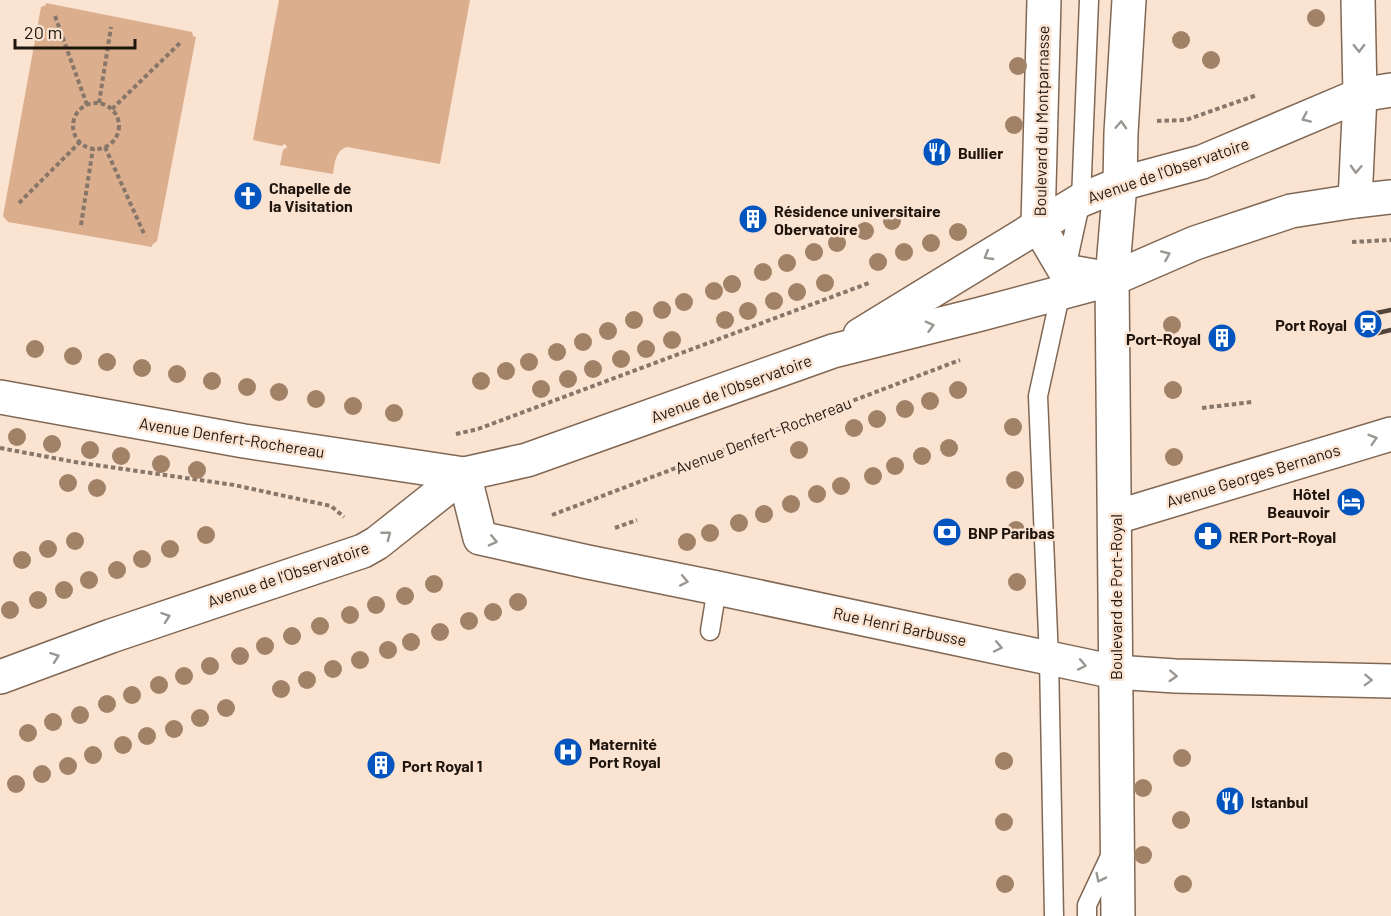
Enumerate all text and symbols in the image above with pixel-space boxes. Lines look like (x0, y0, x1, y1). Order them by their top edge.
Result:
scale bar (15, 12, 135, 50)
text: 20 m (24, 21, 62, 43)
street label: Boulevard du Montparnasse (1030, 25, 1052, 217)
one-way arrow (1353, 43, 1365, 52)
one-way arrow (1302, 111, 1313, 123)
one-way arrow (1115, 121, 1128, 130)
street label: Avenue de l'Observatoire (1085, 133, 1251, 207)
restaurant icon: Bullier (921, 136, 953, 168)
place label: Bullier (958, 143, 1003, 162)
one-way arrow (1350, 164, 1363, 173)
place label: Chapelle de la Visitation (269, 178, 353, 215)
church icon: Chapelle de la Visitation (232, 180, 264, 212)
place label: Résidence universitaire Obervatoire (774, 201, 941, 238)
building icon: Résidence universitaire Obervatoire (737, 203, 769, 235)
one-way arrow (984, 248, 994, 260)
one-way arrow (1160, 251, 1171, 263)
station icon: Port Royal (1352, 308, 1384, 340)
place label: Port Royal (1275, 315, 1347, 334)
one-way arrow (925, 321, 935, 334)
building icon: Port-Royal (1206, 322, 1238, 354)
place label: Port-Royal (1126, 329, 1201, 348)
street label: Avenue de l'Observatoire (648, 350, 814, 426)
street label: Avenue Denfert-Rochereau (672, 393, 854, 477)
street label: Avenue Denfert-Rochereau (138, 413, 326, 461)
one-way arrow (1367, 434, 1378, 446)
street label: Avenue Georges Bernanos (1164, 440, 1342, 510)
place label: Hôtel Beauvoir (1267, 484, 1330, 521)
hotel icon: Hôtel Beauvoir (1335, 486, 1367, 518)
street label: Boulevard de Port-Royal (1106, 514, 1125, 680)
bank icon: BNP Paribas (931, 516, 963, 548)
pharmacy icon: RER Port-Royal (1192, 520, 1224, 552)
place label: BNP Paribas (968, 523, 1055, 542)
place label: RER Port-Royal (1229, 527, 1336, 546)
one-way arrow (380, 531, 391, 542)
one-way arrow (488, 533, 498, 546)
street label: Avenue de l'Observatoire (205, 537, 371, 611)
one-way arrow (679, 574, 689, 587)
street label: Rue Henri Barbusse (832, 603, 968, 649)
one-way arrow (160, 611, 171, 624)
one-way arrow (993, 640, 1003, 653)
one-way arrow (49, 651, 60, 664)
one-way arrow (1077, 658, 1087, 671)
one-way arrow (1169, 669, 1178, 682)
one-way arrow (1364, 674, 1373, 687)
place label: Maternité Port Royal (589, 734, 661, 771)
hospital icon: Maternité Port Royal (552, 736, 584, 768)
building icon: Port Royal 1 (365, 749, 397, 781)
place label: Port Royal 1 (402, 756, 483, 775)
restaurant icon: Istanbul (1214, 785, 1246, 817)
place label: Istanbul (1251, 792, 1308, 811)
one-way arrow (1095, 872, 1107, 883)

